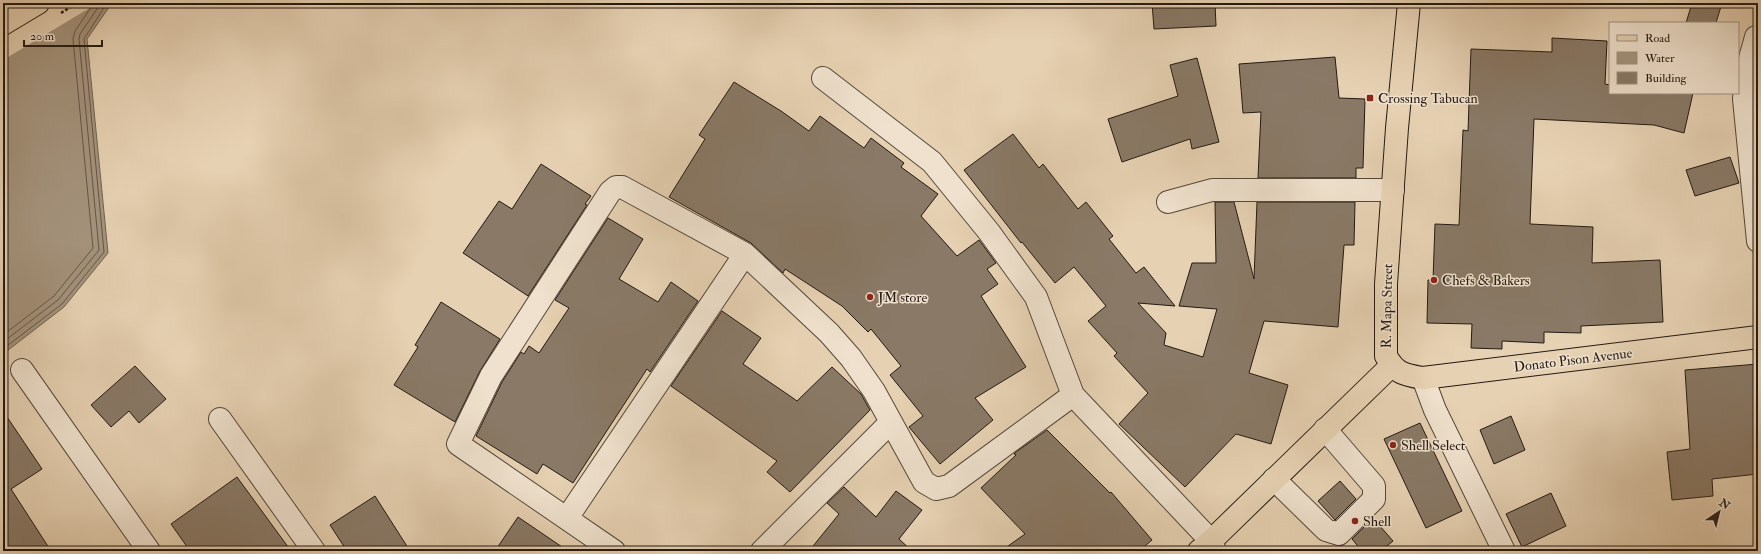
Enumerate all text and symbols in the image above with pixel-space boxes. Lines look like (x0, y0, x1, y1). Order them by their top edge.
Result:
scale bar (24, 22, 102, 48)
legend (1609, 22, 1739, 94)
text: 20 m (30, 29, 55, 44)
text: Road (1645, 31, 1670, 46)
text: Water (1644, 51, 1675, 66)
text: Building (1645, 71, 1688, 86)
place label: Crossing Tabucan (1378, 90, 1478, 107)
marker: Crossing Tabucan (1365, 93, 1375, 103)
street label: R. Mapa Street (1378, 263, 1397, 349)
place label: Chefs & Bakers (1442, 272, 1530, 289)
marker: Chefs & Bakers (1429, 275, 1439, 285)
place label: JM store (877, 289, 927, 306)
marker: JM store (865, 292, 875, 302)
street label: Donato Pison Avenue (1513, 344, 1633, 376)
place label: Shell Select (1401, 437, 1466, 454)
marker: Shell Select (1388, 440, 1398, 450)
north arrow (1699, 492, 1739, 532)
text: N (1716, 495, 1733, 513)
place label: Shell (1363, 513, 1392, 530)
marker: Shell (1350, 516, 1360, 526)

